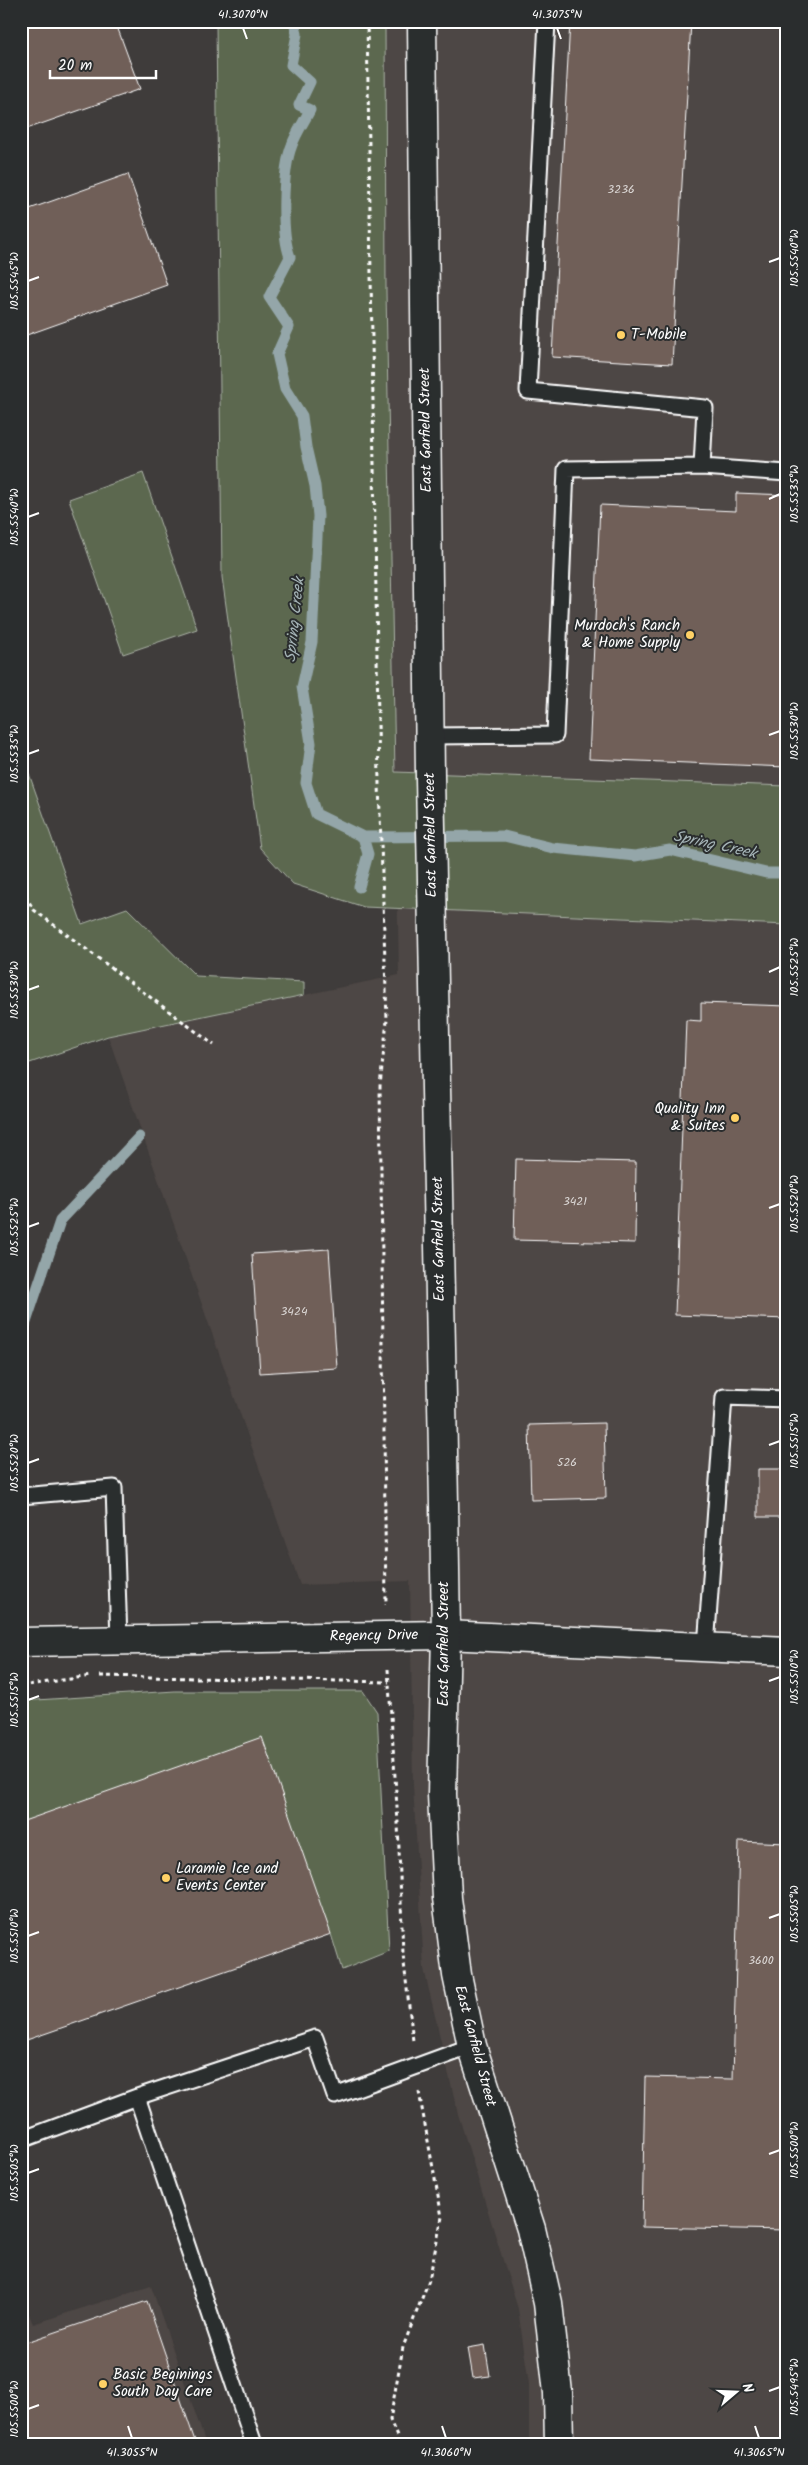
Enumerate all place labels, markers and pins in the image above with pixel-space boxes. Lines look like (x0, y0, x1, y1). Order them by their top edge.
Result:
place label: T-Mobile (631, 323, 687, 347)
marker: T-Mobile (615, 329, 627, 341)
place label: Murdoch's Ranch & Home Supply (574, 614, 681, 655)
marker: Murdoch's Ranch & Home Supply (684, 629, 696, 641)
place label: Quality Inn & Suites (654, 1097, 726, 1138)
marker: Quality Inn & Suites (729, 1112, 741, 1124)
place label: Laramie Ice and Events Center (176, 1857, 279, 1898)
marker: Laramie Ice and Events Center (160, 1872, 172, 1884)
place label: Basic Beginings South Day Care (113, 2363, 213, 2404)
marker: Basic Beginings South Day Care (97, 2378, 109, 2390)

